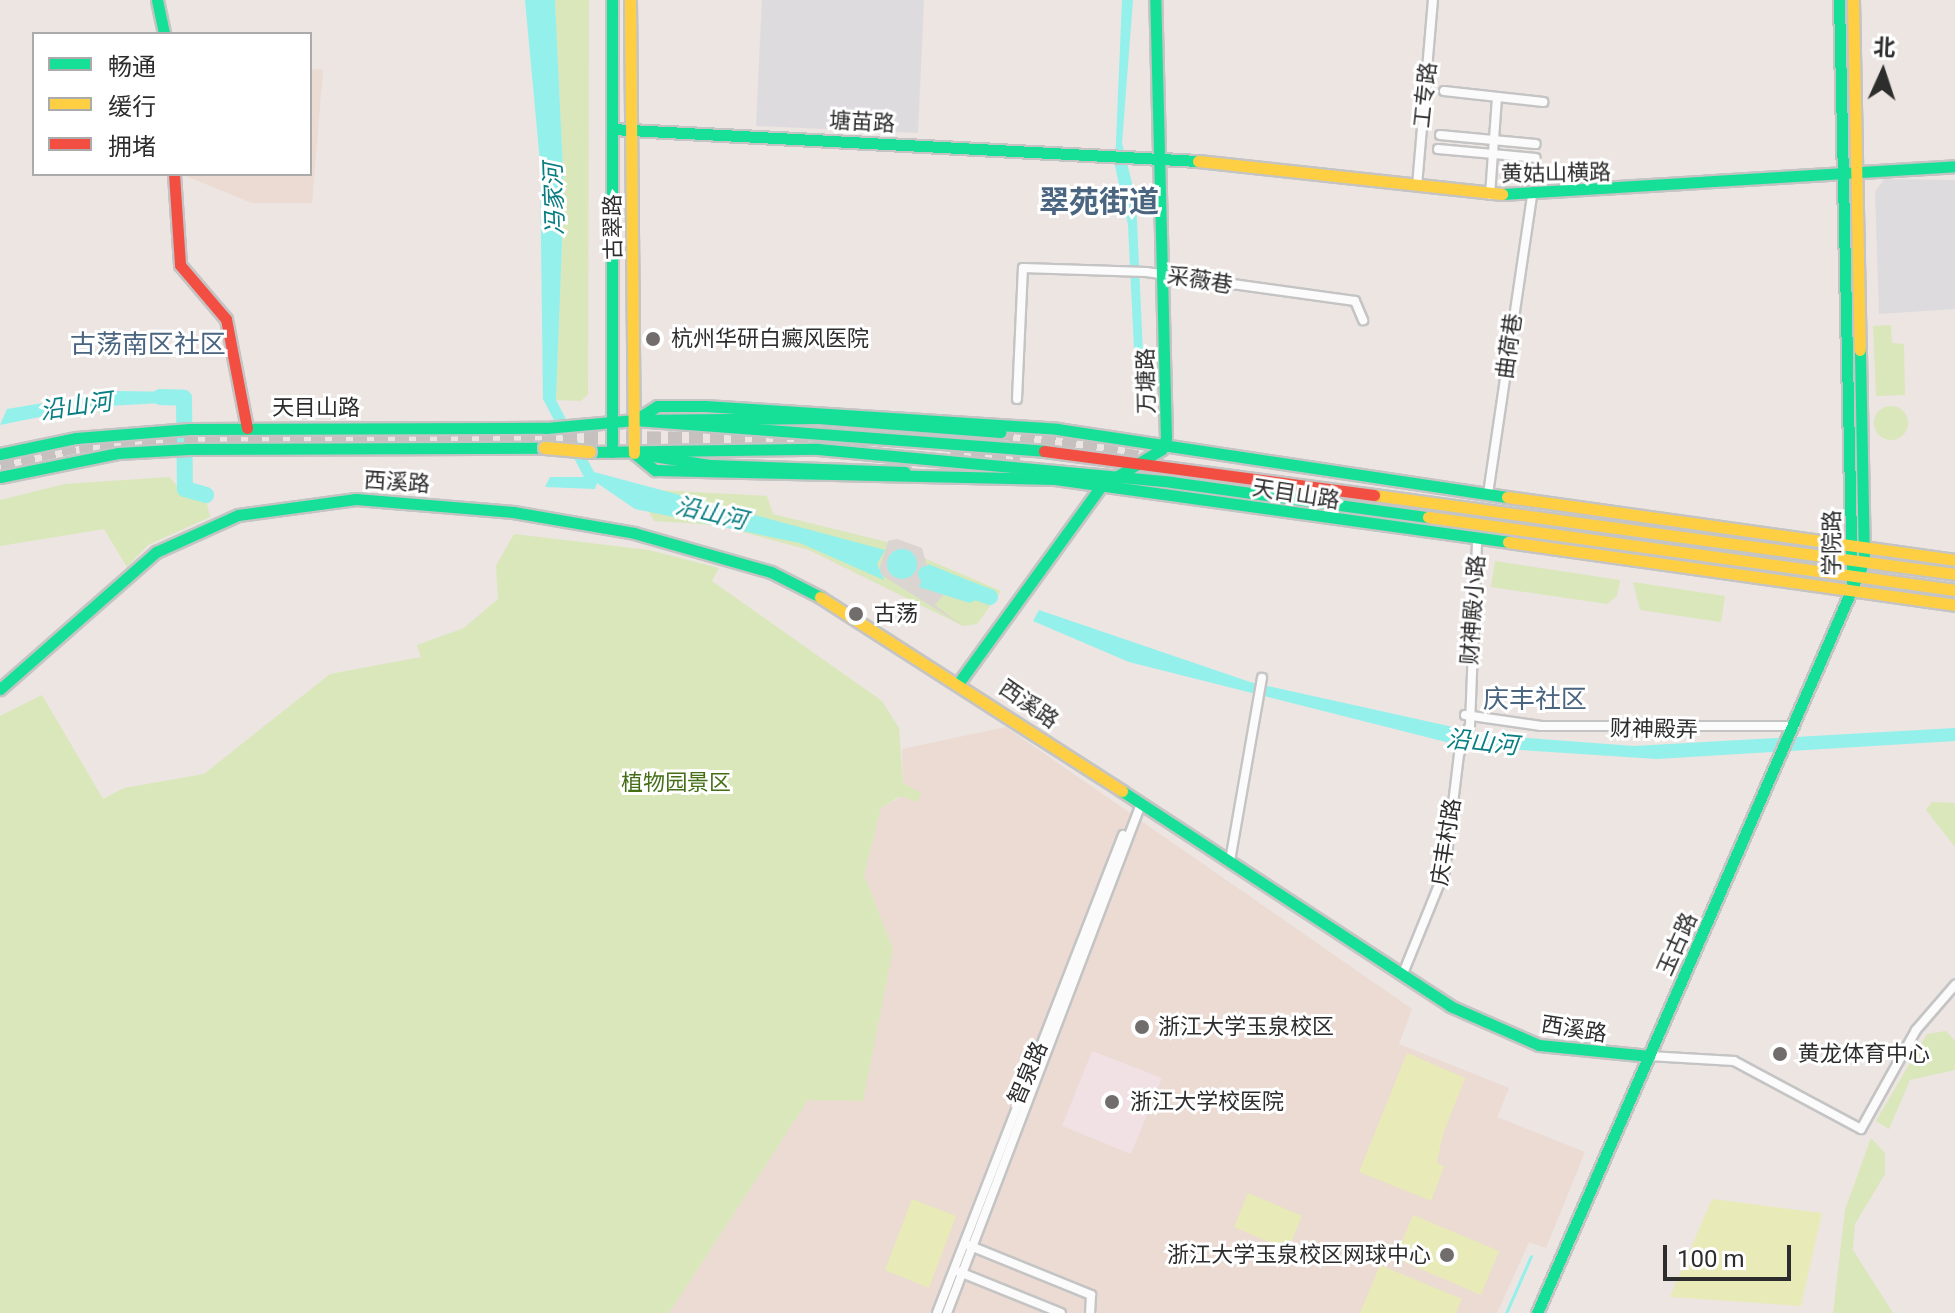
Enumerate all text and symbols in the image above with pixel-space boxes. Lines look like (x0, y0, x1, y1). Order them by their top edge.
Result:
legend (32, 32, 312, 176)
north arrow (1843, 32, 1923, 112)
text: 北 (1873, 34, 1896, 61)
text: 畅通 (108, 53, 156, 81)
street label: 工专路 (1408, 61, 1442, 129)
text: 缓行 (108, 93, 156, 121)
street label: 塘苗路 (828, 107, 896, 137)
text: 拥堵 (108, 133, 156, 161)
street label: 黄姑山横路 (1501, 159, 1611, 187)
water label: 冯家河 (539, 163, 571, 235)
district label: 翠苑街道 (1039, 184, 1159, 220)
street label: 古翠路 (599, 194, 627, 260)
street label: 采薇巷 (1165, 262, 1235, 298)
street label: 曲荷巷 (1491, 311, 1527, 381)
place label: 杭州华研白癜风医院 (671, 326, 869, 352)
marker: 杭州华研白癜风医院 (642, 328, 664, 350)
district label: 古荡南区社区 (70, 329, 226, 361)
street label: 万塘路 (1132, 348, 1160, 414)
water label: 沿山河 (38, 388, 114, 426)
street label: 天目山路 (272, 395, 360, 421)
street label: 西溪路 (363, 467, 431, 497)
street label: 天目山路 (1250, 474, 1342, 514)
water label: 沿山河 (673, 492, 749, 536)
street label: 学院路 (1819, 510, 1845, 576)
street label: 财神殿小路 (1456, 554, 1490, 666)
place label: 古荡 (874, 601, 918, 627)
marker: 古荡 (845, 603, 867, 625)
street label: 西溪路 (994, 674, 1064, 734)
district label: 庆丰社区 (1483, 684, 1587, 716)
street label: 财神殿弄 (1610, 715, 1698, 743)
water label: 沿山河 (1445, 725, 1519, 761)
park label: 植物园景区 (621, 770, 731, 796)
street label: 庆丰村路 (1426, 796, 1466, 888)
street label: 玉古路 (1652, 908, 1702, 980)
street label: 西溪路 (1539, 1011, 1609, 1047)
place label: 浙江大学玉泉校区 (1158, 1014, 1334, 1040)
marker: 浙江大学玉泉校区 (1133, 1018, 1151, 1036)
street label: 智泉路 (1003, 1037, 1053, 1109)
place label: 黄龙体育中心 (1798, 1041, 1930, 1067)
marker: 黄龙体育中心 (1769, 1043, 1791, 1065)
place label: 浙江大学校医院 (1130, 1089, 1284, 1115)
marker: 浙江大学校医院 (1101, 1091, 1123, 1113)
scale bar (1667, 1229, 1795, 1279)
place label: 浙江大学玉泉校区网球中心 (1167, 1242, 1431, 1268)
text: 100 m (1677, 1245, 1744, 1273)
marker: 浙江大学玉泉校区网球中心 (1438, 1246, 1456, 1264)

